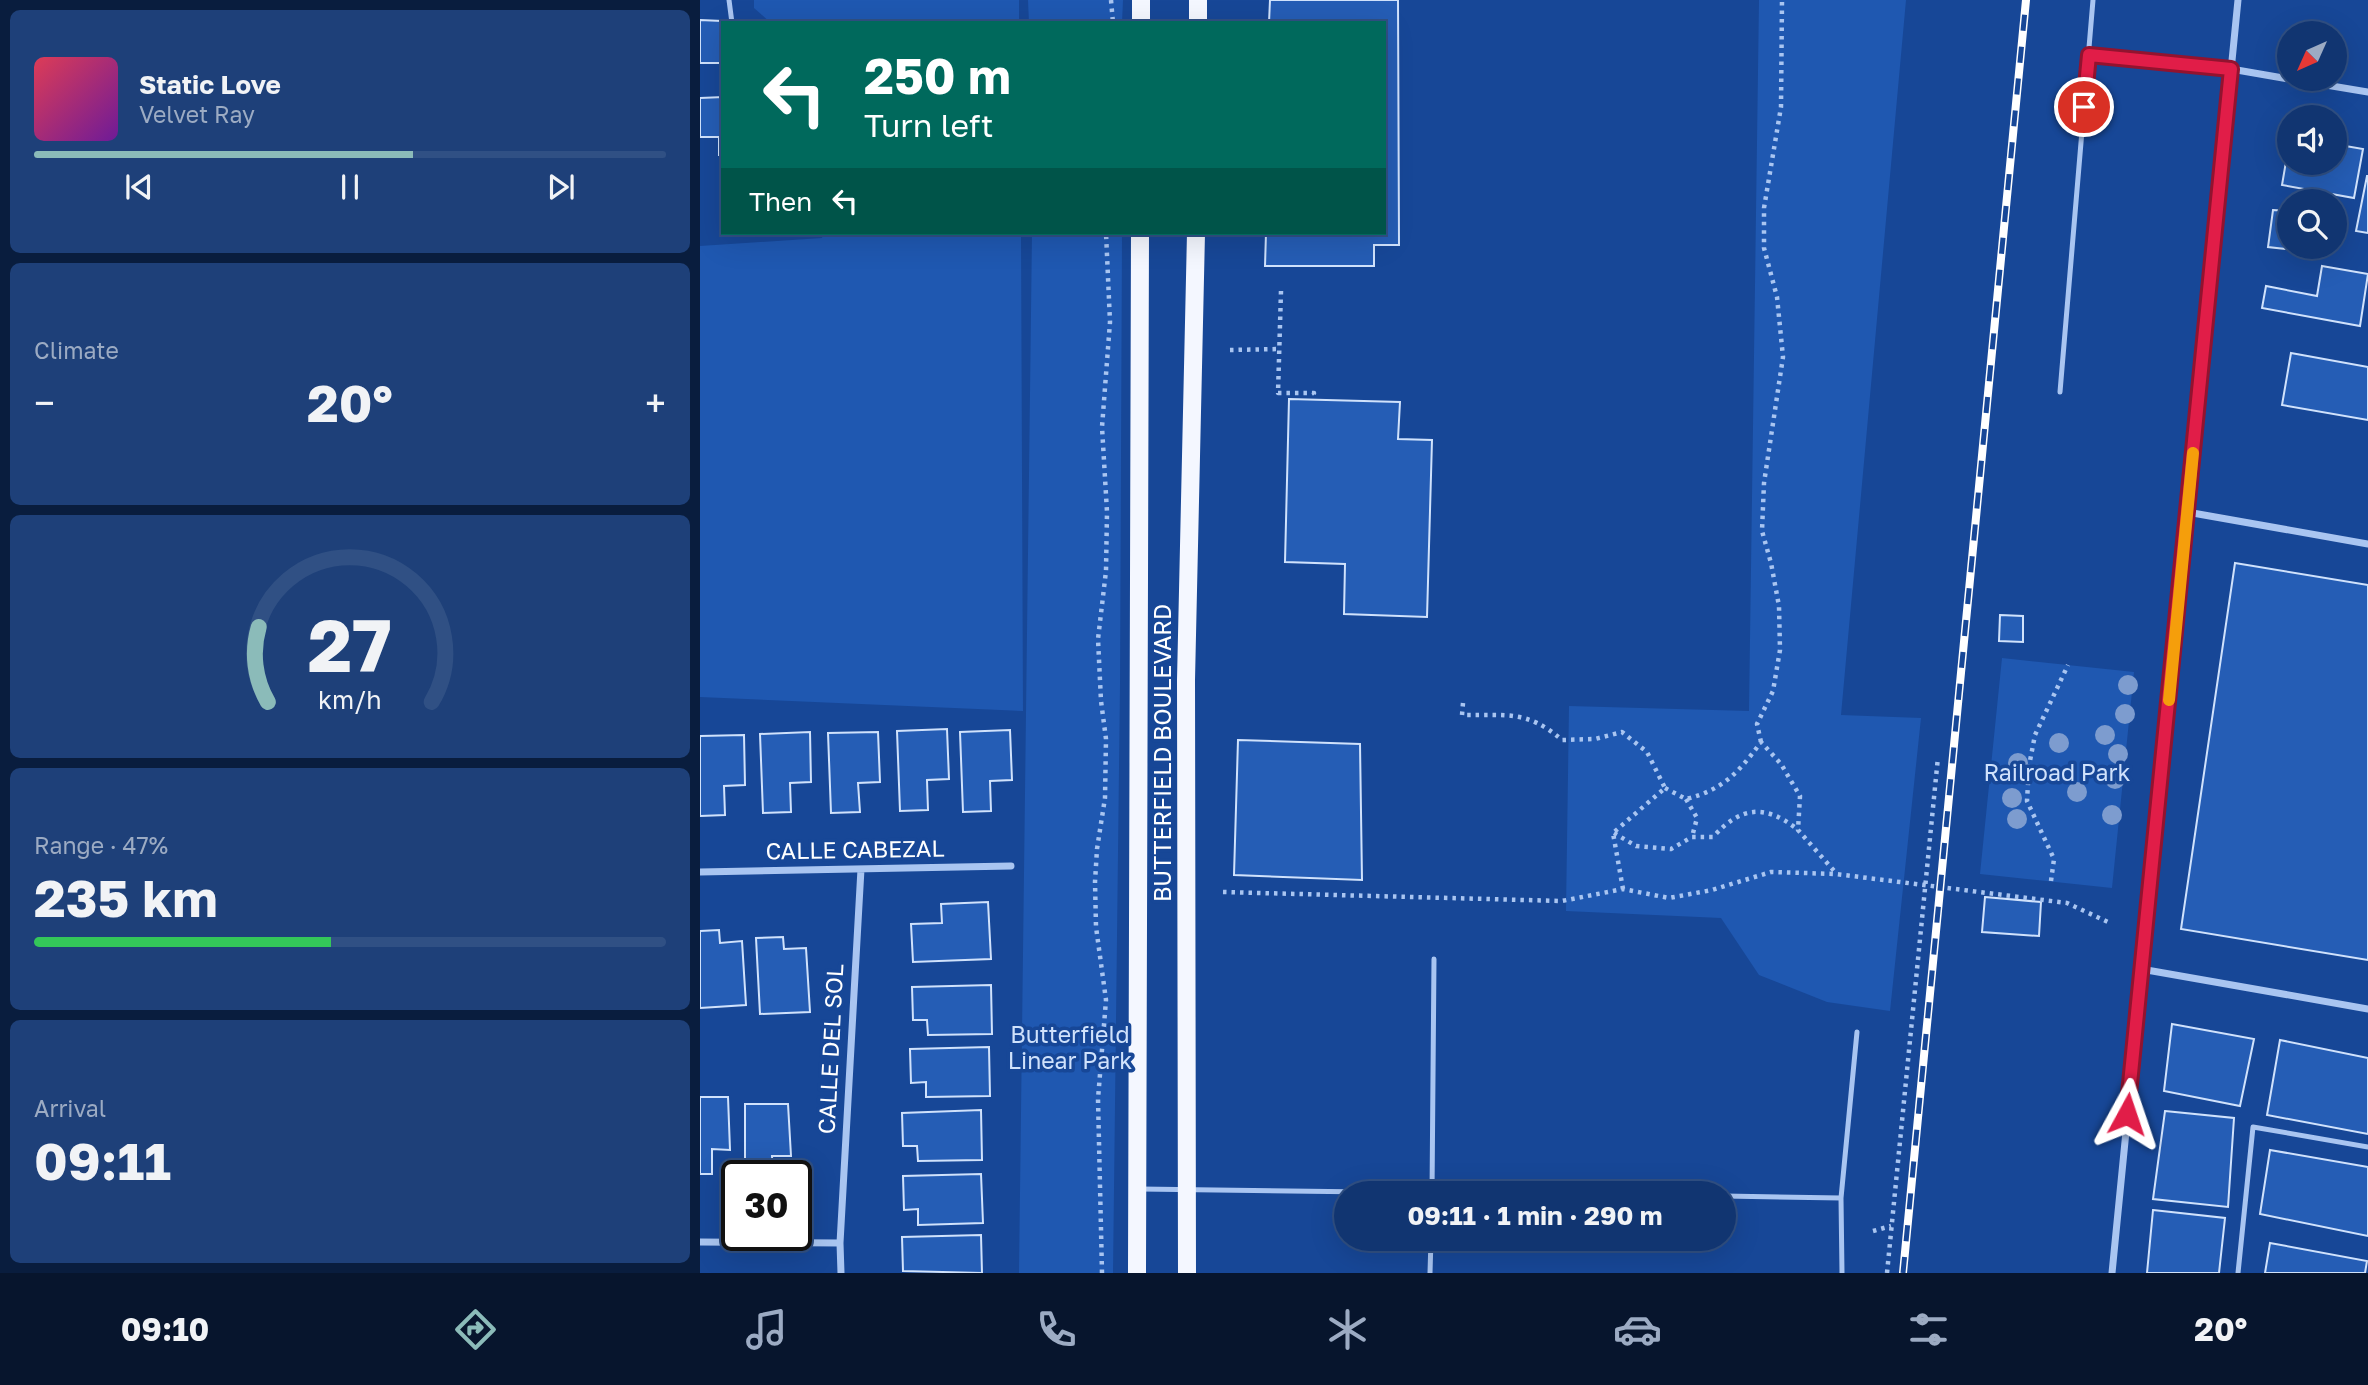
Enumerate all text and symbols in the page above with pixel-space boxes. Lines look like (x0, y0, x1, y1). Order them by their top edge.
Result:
north arrow (2277, 21, 2347, 91)
map controls (2277, 21, 2347, 259)
text: 250 m (864, 46, 1011, 105)
icon: left (749, 49, 840, 140)
text: Static Love (139, 69, 281, 100)
pin (2054, 77, 2114, 137)
icon: arrive (2065, 88, 2103, 126)
text: Velvet Ray (139, 100, 255, 128)
button: sound (2277, 105, 2347, 175)
text: Turn left (864, 106, 993, 144)
icon: previous (120, 168, 158, 206)
icon: pause (331, 168, 369, 206)
icon: next (542, 168, 580, 206)
icon: left (826, 182, 864, 220)
text: Then (749, 186, 812, 217)
button: search (2277, 189, 2347, 259)
text: Climate (34, 336, 119, 364)
text: 20° (307, 371, 393, 433)
text: − (34, 380, 55, 425)
text: + (645, 380, 666, 425)
text: 27 (308, 602, 392, 689)
street label: BUTTERFIELD BOULEVARD (1148, 604, 1176, 902)
text: km/h (318, 684, 382, 715)
park label: Railroad Park (1983, 758, 2131, 786)
text: Range · 47% (34, 831, 168, 859)
street label: CALLE CABEZAL (765, 833, 945, 865)
text: 235 km (34, 866, 218, 928)
street label: CALLE DEL SOL (812, 963, 848, 1135)
park label: Butterfield Linear Park (1008, 1020, 1132, 1074)
position arrow (2090, 1077, 2164, 1151)
text: Arrival (34, 1094, 106, 1122)
text: 09:11 (34, 1129, 171, 1191)
speed limit sign: 30 (721, 1160, 812, 1251)
text: 09:11 · 1 min · 290 m (1407, 1200, 1663, 1231)
icon: directions (451, 1305, 500, 1354)
icon: music (742, 1305, 791, 1354)
icon: phone (1032, 1305, 1081, 1354)
icon: climate (1323, 1305, 1372, 1354)
icon: car (1613, 1305, 1662, 1354)
icon: filters (1904, 1305, 1953, 1354)
text: 09:10 (121, 1310, 209, 1348)
text: 20° (2194, 1310, 2247, 1348)

